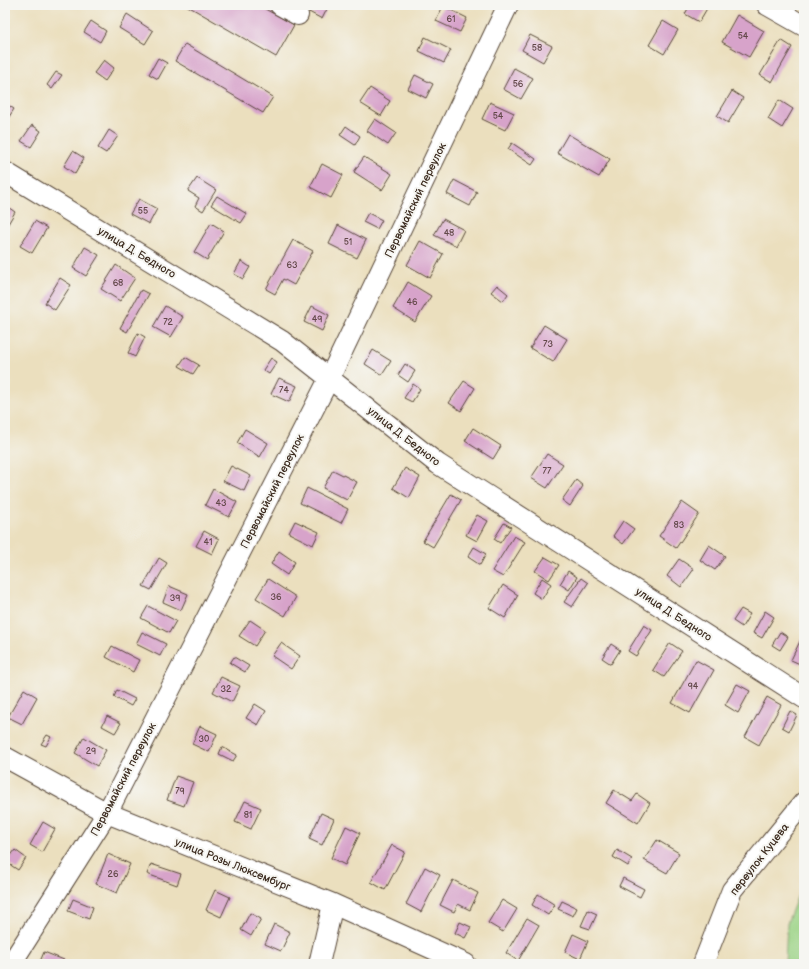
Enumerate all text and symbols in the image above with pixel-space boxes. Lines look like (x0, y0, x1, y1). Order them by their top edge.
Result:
house number: 61 (447, 14, 455, 25)
house number: 54 (738, 31, 749, 42)
house number: 58 (532, 43, 542, 54)
house number: 56 (513, 79, 524, 90)
house number: 54 (493, 111, 504, 122)
street label: Первомайский переулок (382, 140, 449, 260)
house number: 55 (138, 206, 148, 217)
street label: улица Д. Бедного (95, 224, 178, 281)
house number: 48 (444, 228, 454, 239)
house number: 51 (344, 237, 352, 248)
house number: 63 (286, 260, 298, 271)
house number: 68 (113, 278, 123, 289)
house number: 46 (407, 297, 418, 308)
house number: 49 (312, 314, 322, 325)
house number: 72 (163, 317, 174, 328)
house number: 73 (543, 339, 553, 350)
house number: 74 (279, 385, 289, 396)
street label: улица Д. Бедного (365, 404, 443, 469)
street label: Первомайский переулок (238, 432, 307, 551)
house number: 77 (543, 466, 552, 477)
house number: 43 (215, 498, 227, 509)
house number: 83 (674, 520, 685, 531)
house number: 41 (204, 537, 212, 548)
street label: улица Д. Бедного (633, 585, 715, 644)
house number: 36 (270, 592, 282, 603)
house number: 39 (170, 593, 180, 604)
house number: 94 (688, 681, 699, 692)
house number: 32 (221, 684, 232, 695)
street label: Первомайский переулок (88, 720, 159, 838)
house number: 30 (199, 734, 209, 745)
house number: 29 (86, 746, 96, 757)
house number: 79 (175, 786, 185, 797)
house number: 81 (244, 810, 252, 821)
street label: переулок Куцева (727, 820, 792, 898)
street label: улица Розы Люксембург (173, 835, 293, 894)
house number: 26 (108, 869, 119, 880)

